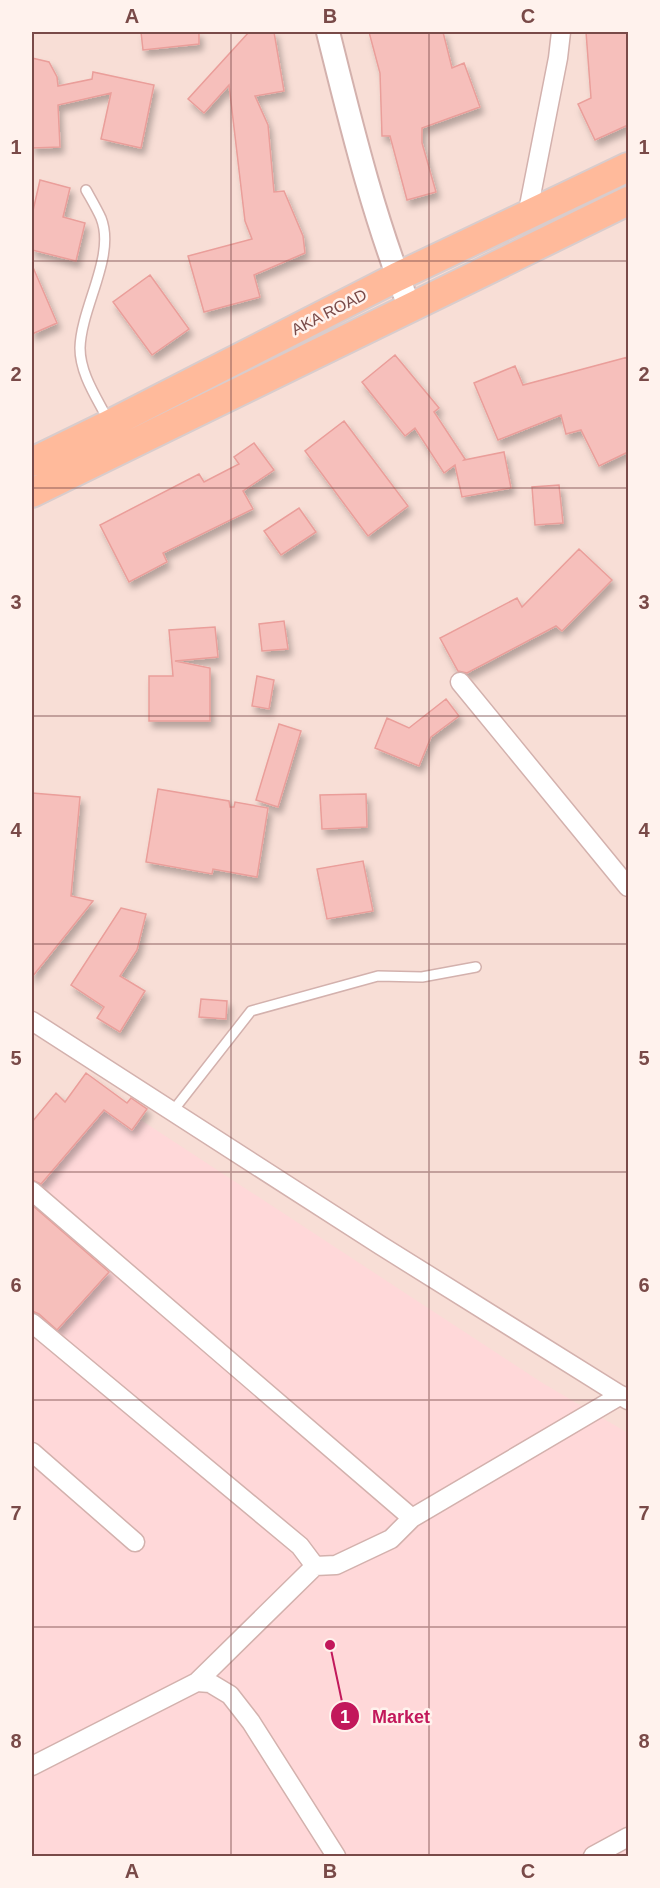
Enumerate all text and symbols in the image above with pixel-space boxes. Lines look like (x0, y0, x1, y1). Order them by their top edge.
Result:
text: A (125, 5, 139, 27)
text: B (323, 5, 337, 27)
text: C (521, 5, 535, 27)
text: 1 (10, 136, 22, 158)
text: 1 (638, 136, 650, 158)
street label: AKA ROAD (289, 286, 369, 338)
text: 2 (10, 363, 22, 385)
text: 2 (638, 363, 650, 385)
text: 3 (10, 591, 22, 613)
text: 3 (638, 591, 650, 613)
text: 4 (10, 819, 22, 841)
text: 4 (638, 819, 650, 841)
text: 5 (10, 1047, 22, 1069)
text: 5 (638, 1047, 650, 1069)
text: 6 (10, 1274, 22, 1296)
text: 6 (638, 1274, 650, 1296)
text: 7 (10, 1502, 22, 1524)
text: 7 (638, 1502, 650, 1524)
callout: Market (330, 1698, 442, 1734)
text: 1 (340, 1707, 350, 1727)
text: Market (372, 1707, 430, 1727)
text: 8 (10, 1730, 22, 1752)
text: 8 (638, 1730, 650, 1752)
text: A (125, 1860, 139, 1882)
text: B (323, 1860, 337, 1882)
text: C (521, 1860, 535, 1882)

